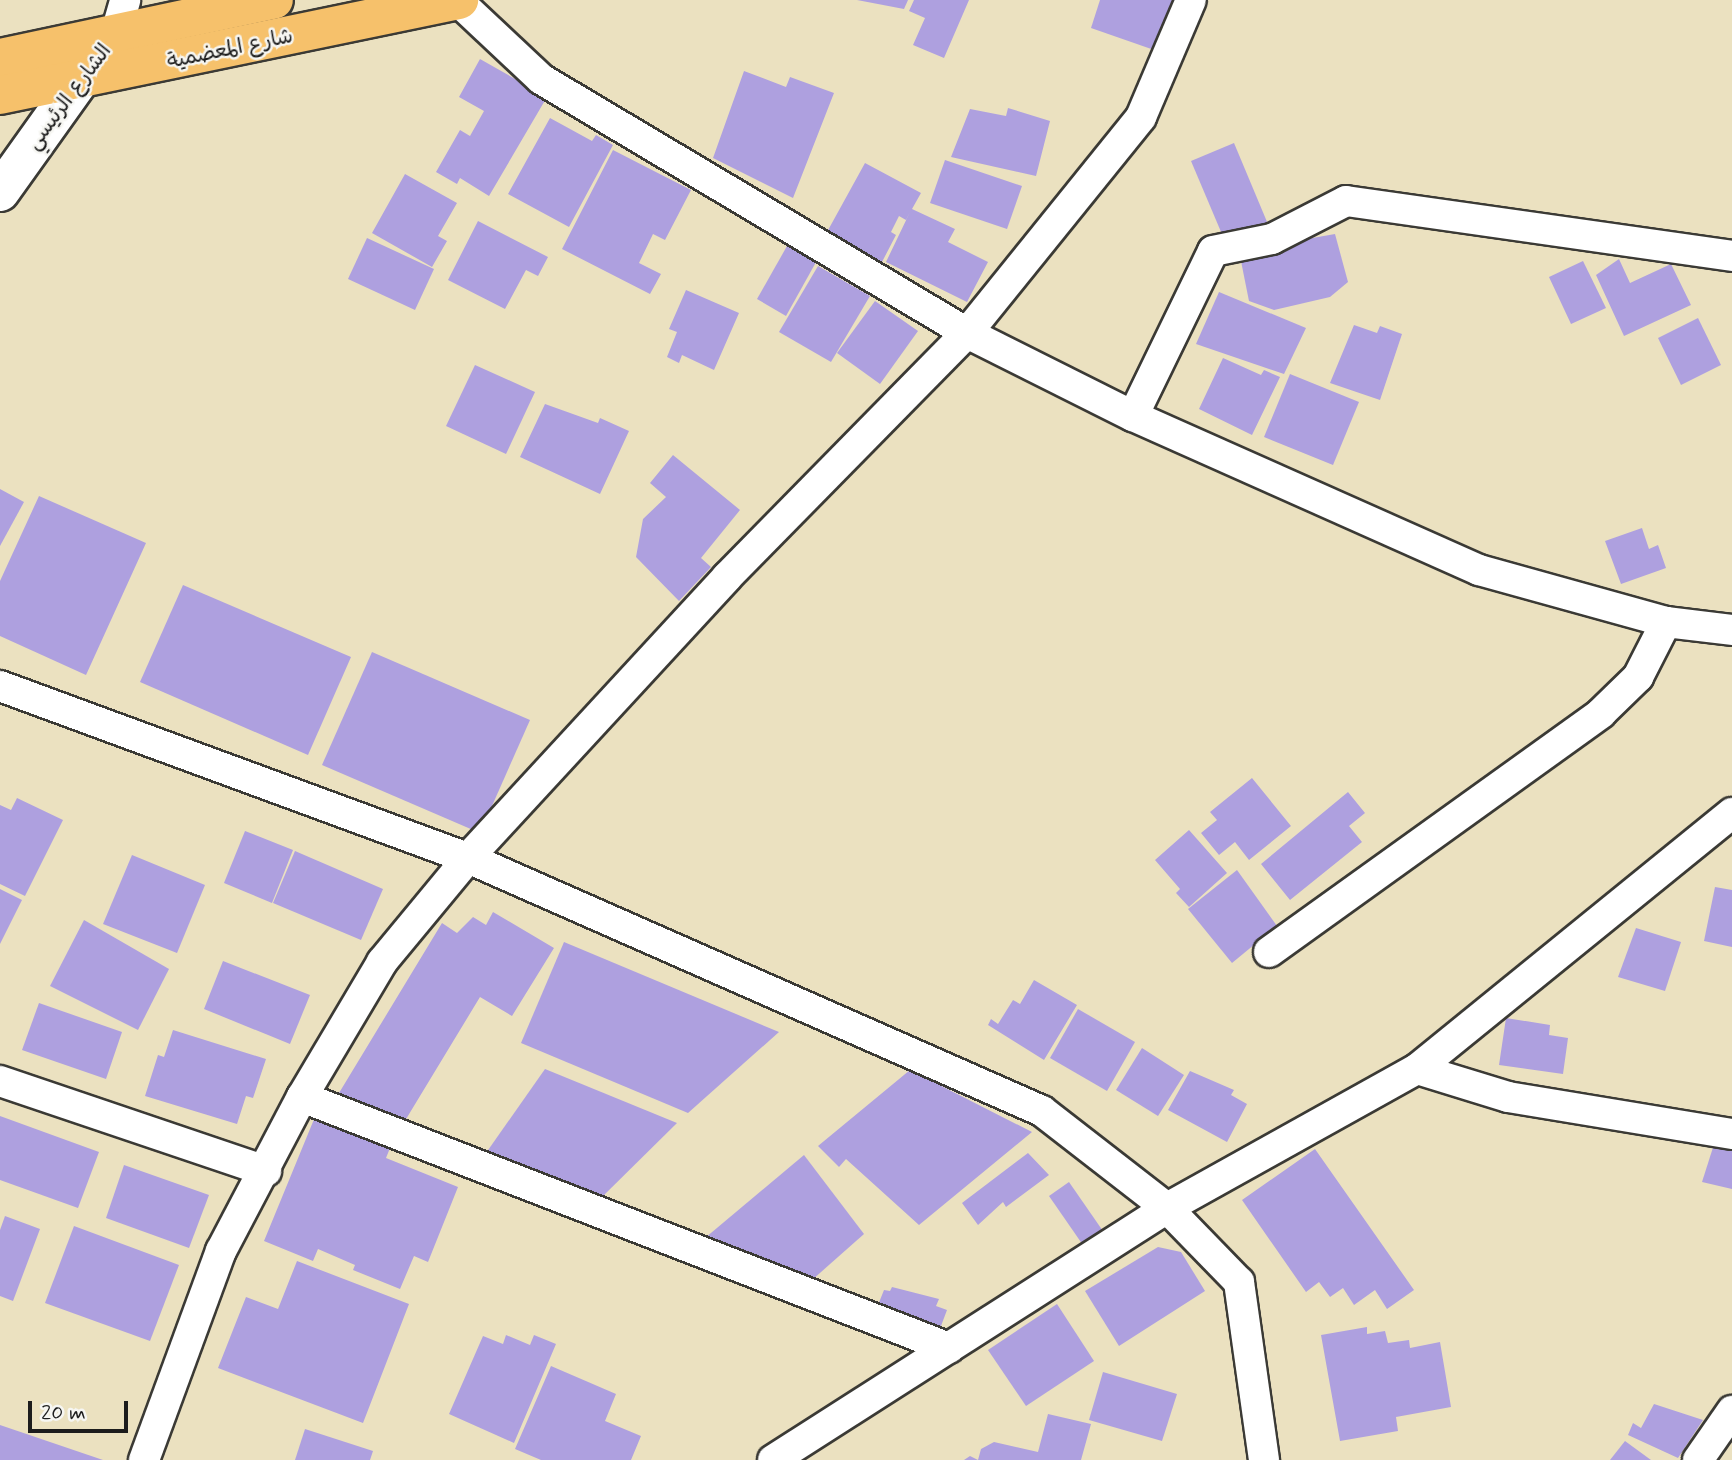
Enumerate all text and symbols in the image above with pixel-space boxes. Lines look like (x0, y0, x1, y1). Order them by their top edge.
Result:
street label: شارع المعضمية (165, 23, 295, 75)
street label: الشارع الرئيسي (21, 39, 117, 155)
scale bar (32, 1386, 131, 1430)
text: 20 m (41, 1399, 86, 1427)

